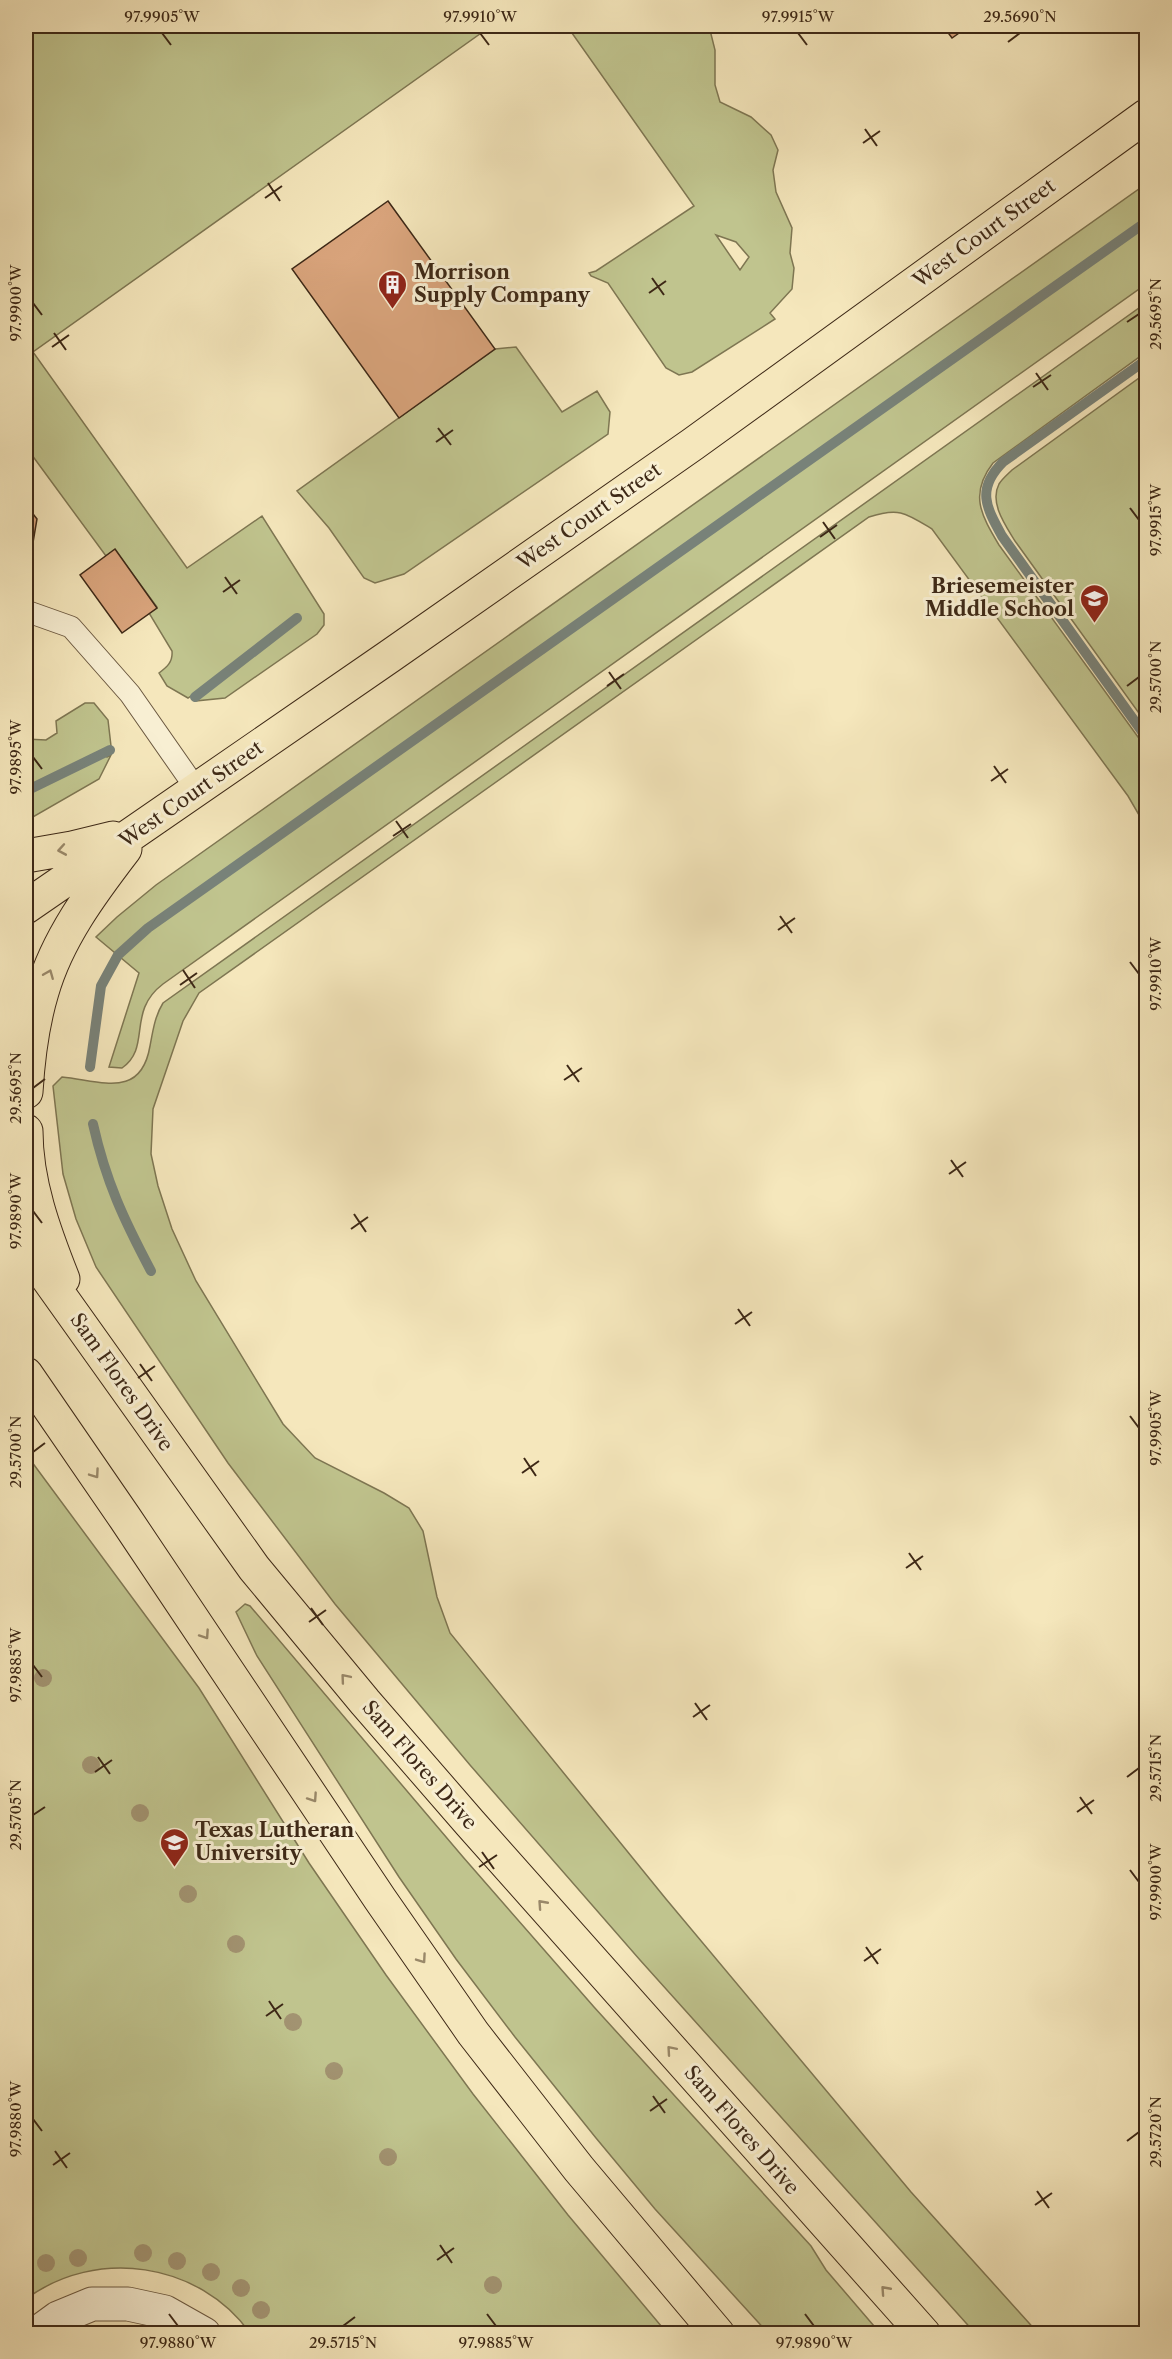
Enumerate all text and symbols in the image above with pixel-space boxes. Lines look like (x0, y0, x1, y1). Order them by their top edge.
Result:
text: 97.9905°W (124, 7, 200, 26)
text: 97.9910°W (443, 7, 517, 26)
text: 97.9915°W (762, 7, 835, 26)
text: 29.5690°N (983, 7, 1057, 26)
street label: West Court Street (907, 173, 1060, 293)
place label: Morrison Supply Company (414, 260, 590, 307)
text: 97.9900°W (6, 264, 25, 341)
building icon: Morrison Supply Company (377, 268, 409, 310)
text: 29.5695°N (1146, 278, 1165, 350)
street label: West Court Street (512, 457, 665, 575)
text: 97.9915°W (1146, 483, 1165, 556)
place label: Briesemeister Middle School (925, 574, 1074, 621)
school or university icon: Briesemeister Middle School (1079, 582, 1111, 624)
text: 29.5700°N (1146, 641, 1165, 713)
text: 97.9895°W (6, 719, 25, 794)
street label: West Court Street (114, 735, 267, 853)
one-way arrow (57, 843, 67, 856)
text: 97.9910°W (1146, 937, 1165, 1011)
one-way arrow (42, 969, 54, 980)
text: 29.5695°N (6, 1052, 25, 1124)
text: 97.9890°W (6, 1172, 25, 1249)
street label: Sam Flores Drive (65, 1308, 179, 1456)
text: 97.9905°W (1146, 1390, 1165, 1466)
text: 29.5700°N (6, 1416, 25, 1488)
one-way arrow (88, 1468, 99, 1479)
text: 97.9885°W (6, 1627, 25, 1703)
one-way arrow (197, 1629, 208, 1640)
one-way arrow (341, 1674, 352, 1685)
street label: Sam Flores Drive (358, 1696, 482, 1834)
text: 29.5715°N (1146, 1734, 1165, 1802)
text: 29.5705°N (6, 1779, 25, 1851)
one-way arrow (305, 1792, 317, 1802)
place label: Texas Lutheran University (195, 1818, 355, 1865)
school or university icon: Texas Lutheran University (158, 1826, 190, 1868)
text: 97.9900°W (1146, 1843, 1165, 1920)
one-way arrow (538, 1900, 549, 1911)
one-way arrow (415, 1953, 426, 1964)
one-way arrow (668, 2046, 679, 2057)
street label: Sam Flores Drive (680, 2061, 804, 2199)
text: 97.9880°W (6, 2080, 25, 2157)
text: 29.5720°N (1146, 2096, 1165, 2168)
one-way arrow (881, 2286, 892, 2297)
text: 97.9880°W (140, 2333, 217, 2352)
text: 29.5715°N (309, 2333, 377, 2352)
text: 97.9885°W (458, 2333, 534, 2352)
text: 97.9890°W (776, 2333, 853, 2352)

